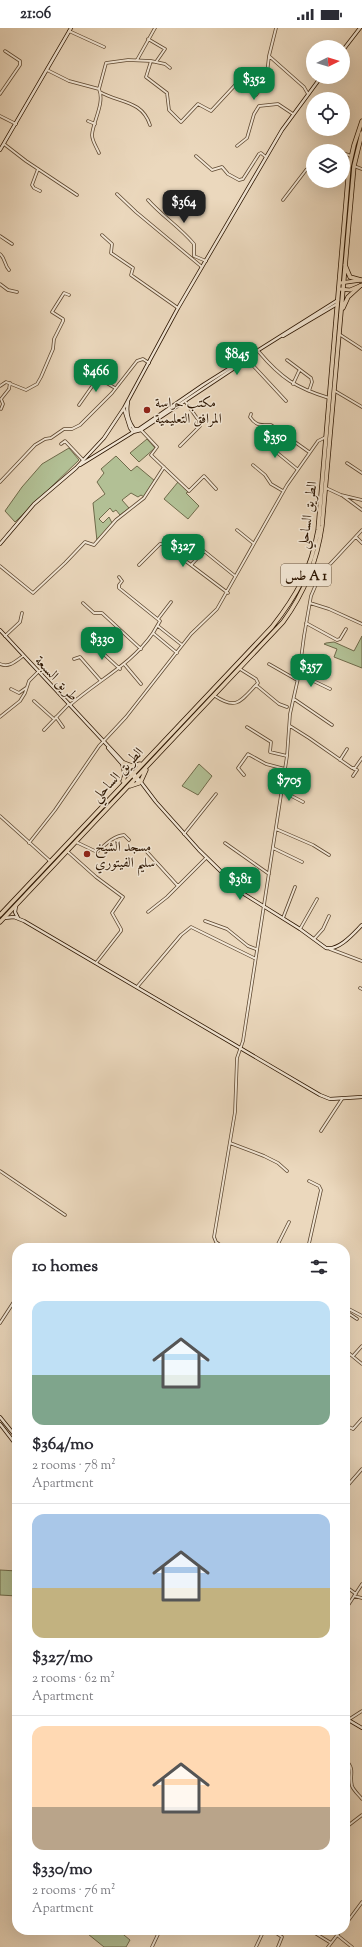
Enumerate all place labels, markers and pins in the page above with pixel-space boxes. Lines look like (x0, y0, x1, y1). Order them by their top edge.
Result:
pin: $352 (230, 67, 278, 101)
pin: $364 (160, 190, 208, 224)
pin: $845 (213, 342, 261, 376)
pin: $466 (72, 359, 120, 393)
place label: مكتب حراسة المرافق التعليمية (155, 394, 222, 430)
marker: مكتب حراسة المرافق التعليمية (142, 405, 152, 415)
pin: $350 (251, 425, 299, 459)
pin: $327 (159, 534, 207, 568)
pin: $330 (78, 627, 126, 661)
pin: $357 (287, 654, 335, 688)
pin: $705 (265, 768, 313, 802)
place label: مسجد الشيخ سليم الفيتوري (95, 838, 155, 876)
marker: مسجد الشيخ سليم الفيتوري (82, 849, 92, 859)
pin: $381 (216, 867, 264, 901)

